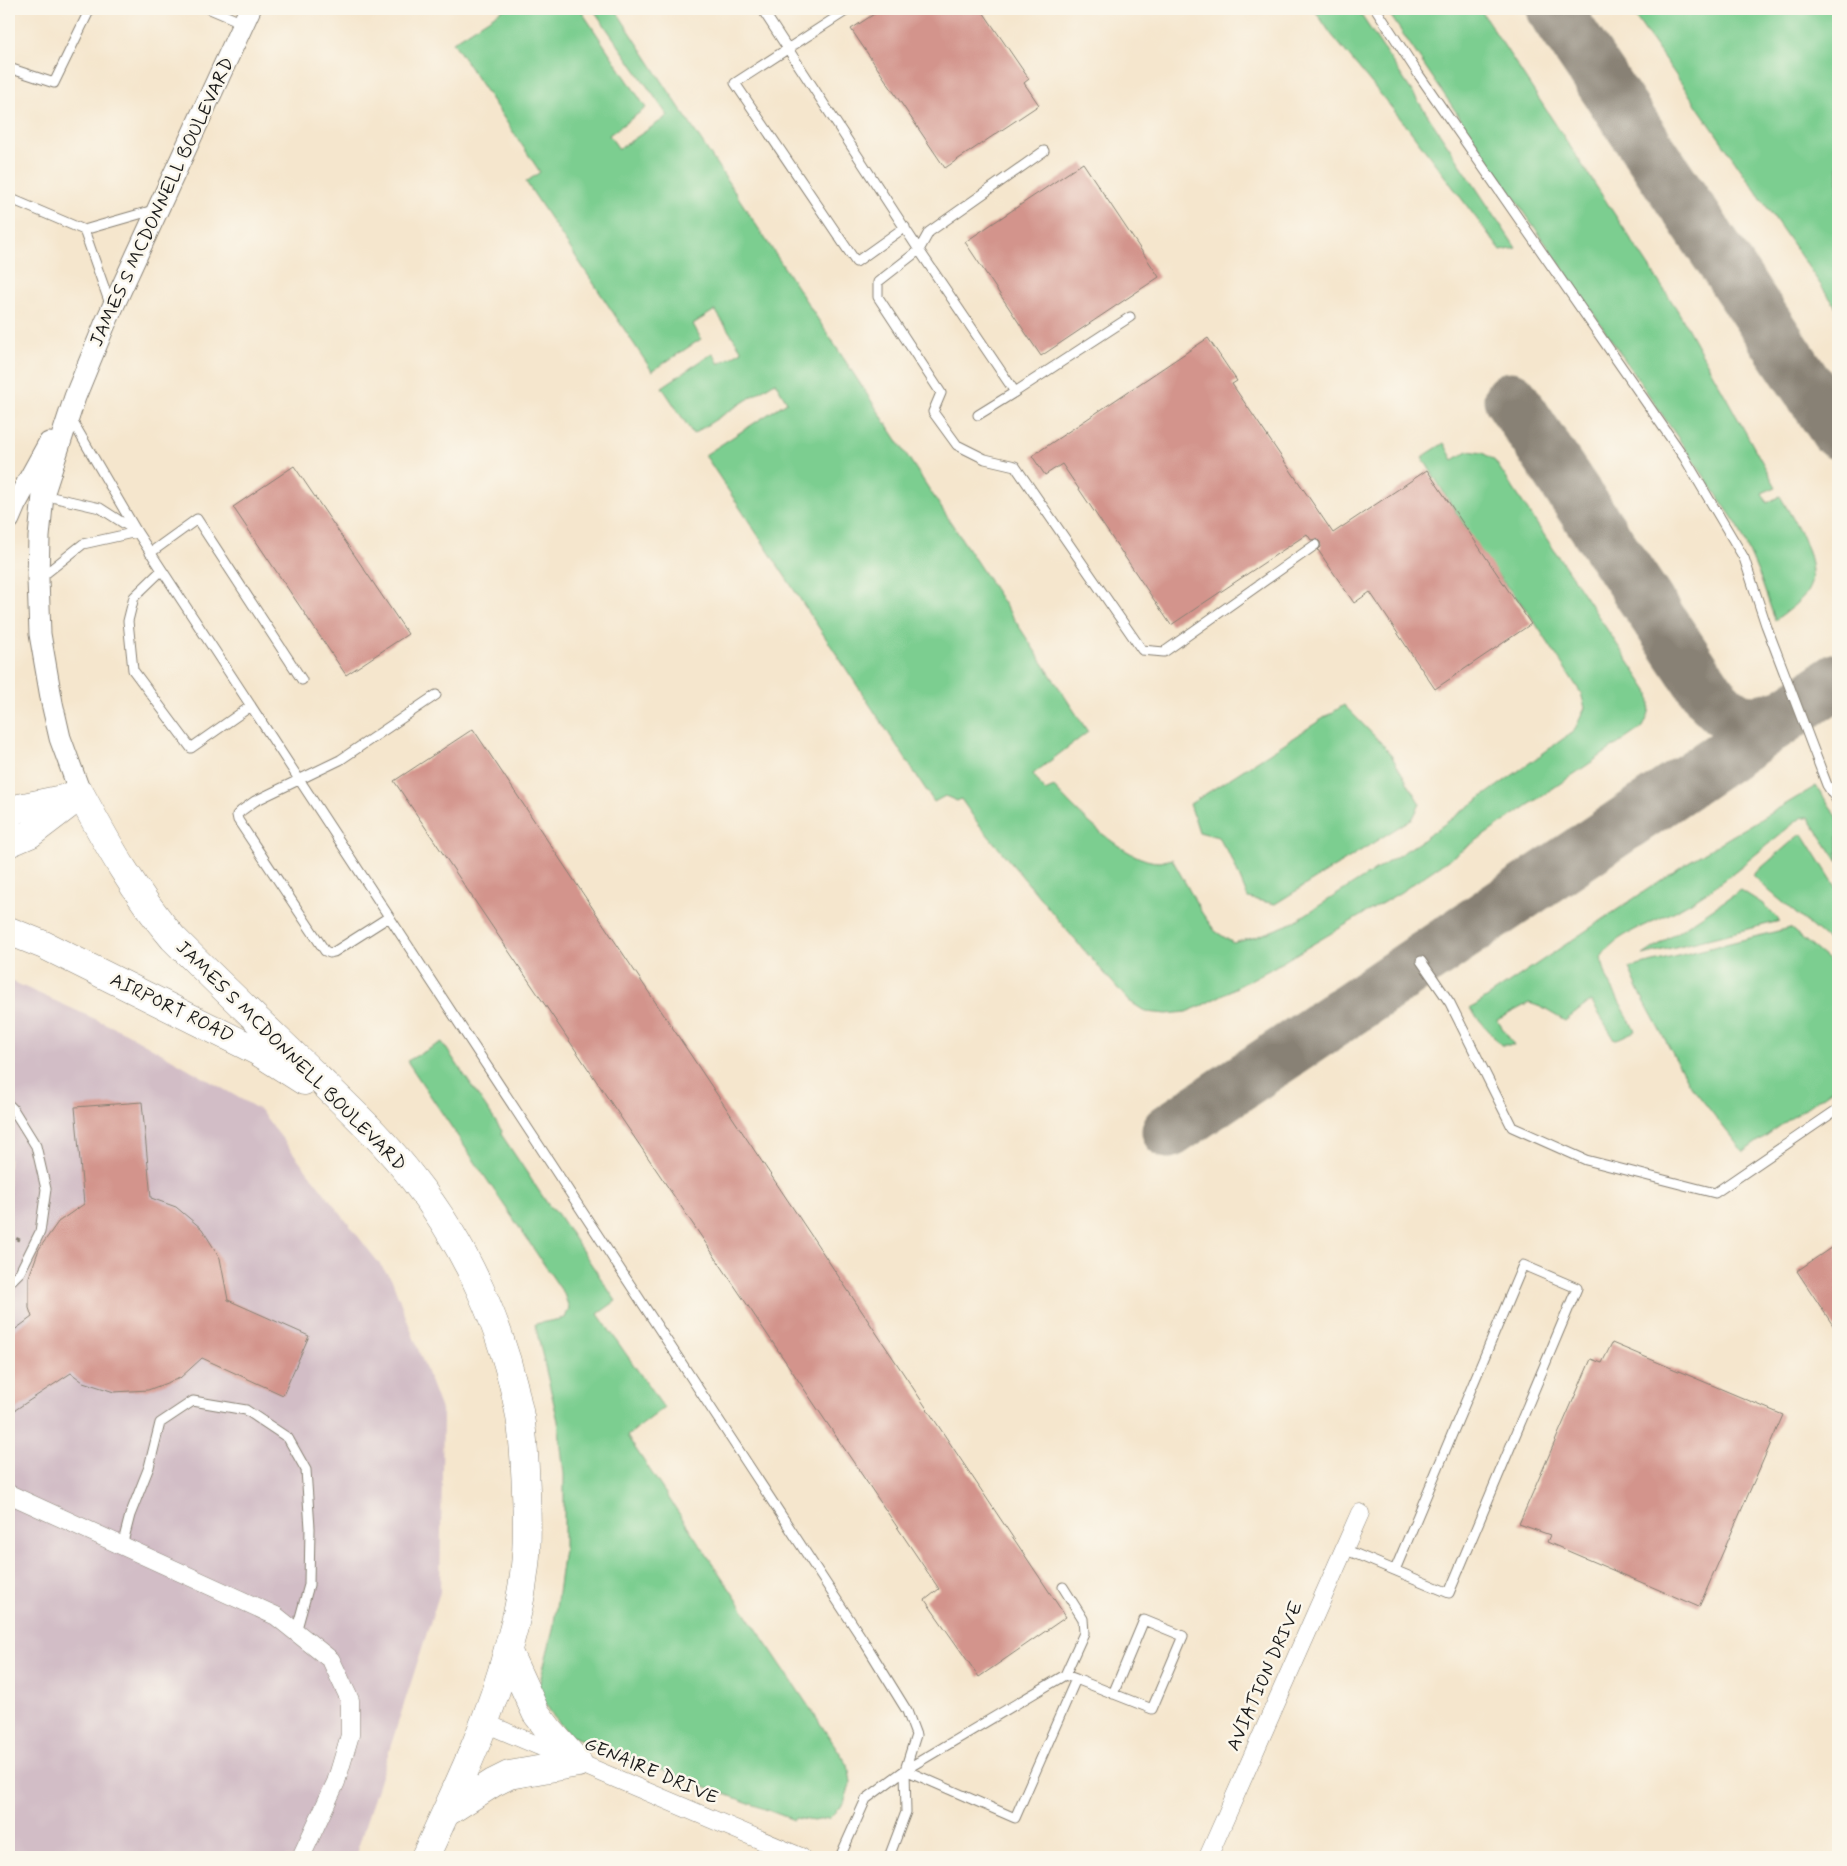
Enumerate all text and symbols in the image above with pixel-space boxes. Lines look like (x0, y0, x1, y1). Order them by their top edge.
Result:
street label: JAMES S MCDONNELL BOULEVARD (84, 53, 240, 351)
street label: JAMES S MCDONNELL BOULEVARD (170, 935, 412, 1177)
street label: AIRPORT ROAD (106, 967, 238, 1049)
street label: AVIATION DRIVE (1221, 1597, 1309, 1755)
street label: GENAIRE DRIVE (580, 1731, 722, 1811)

